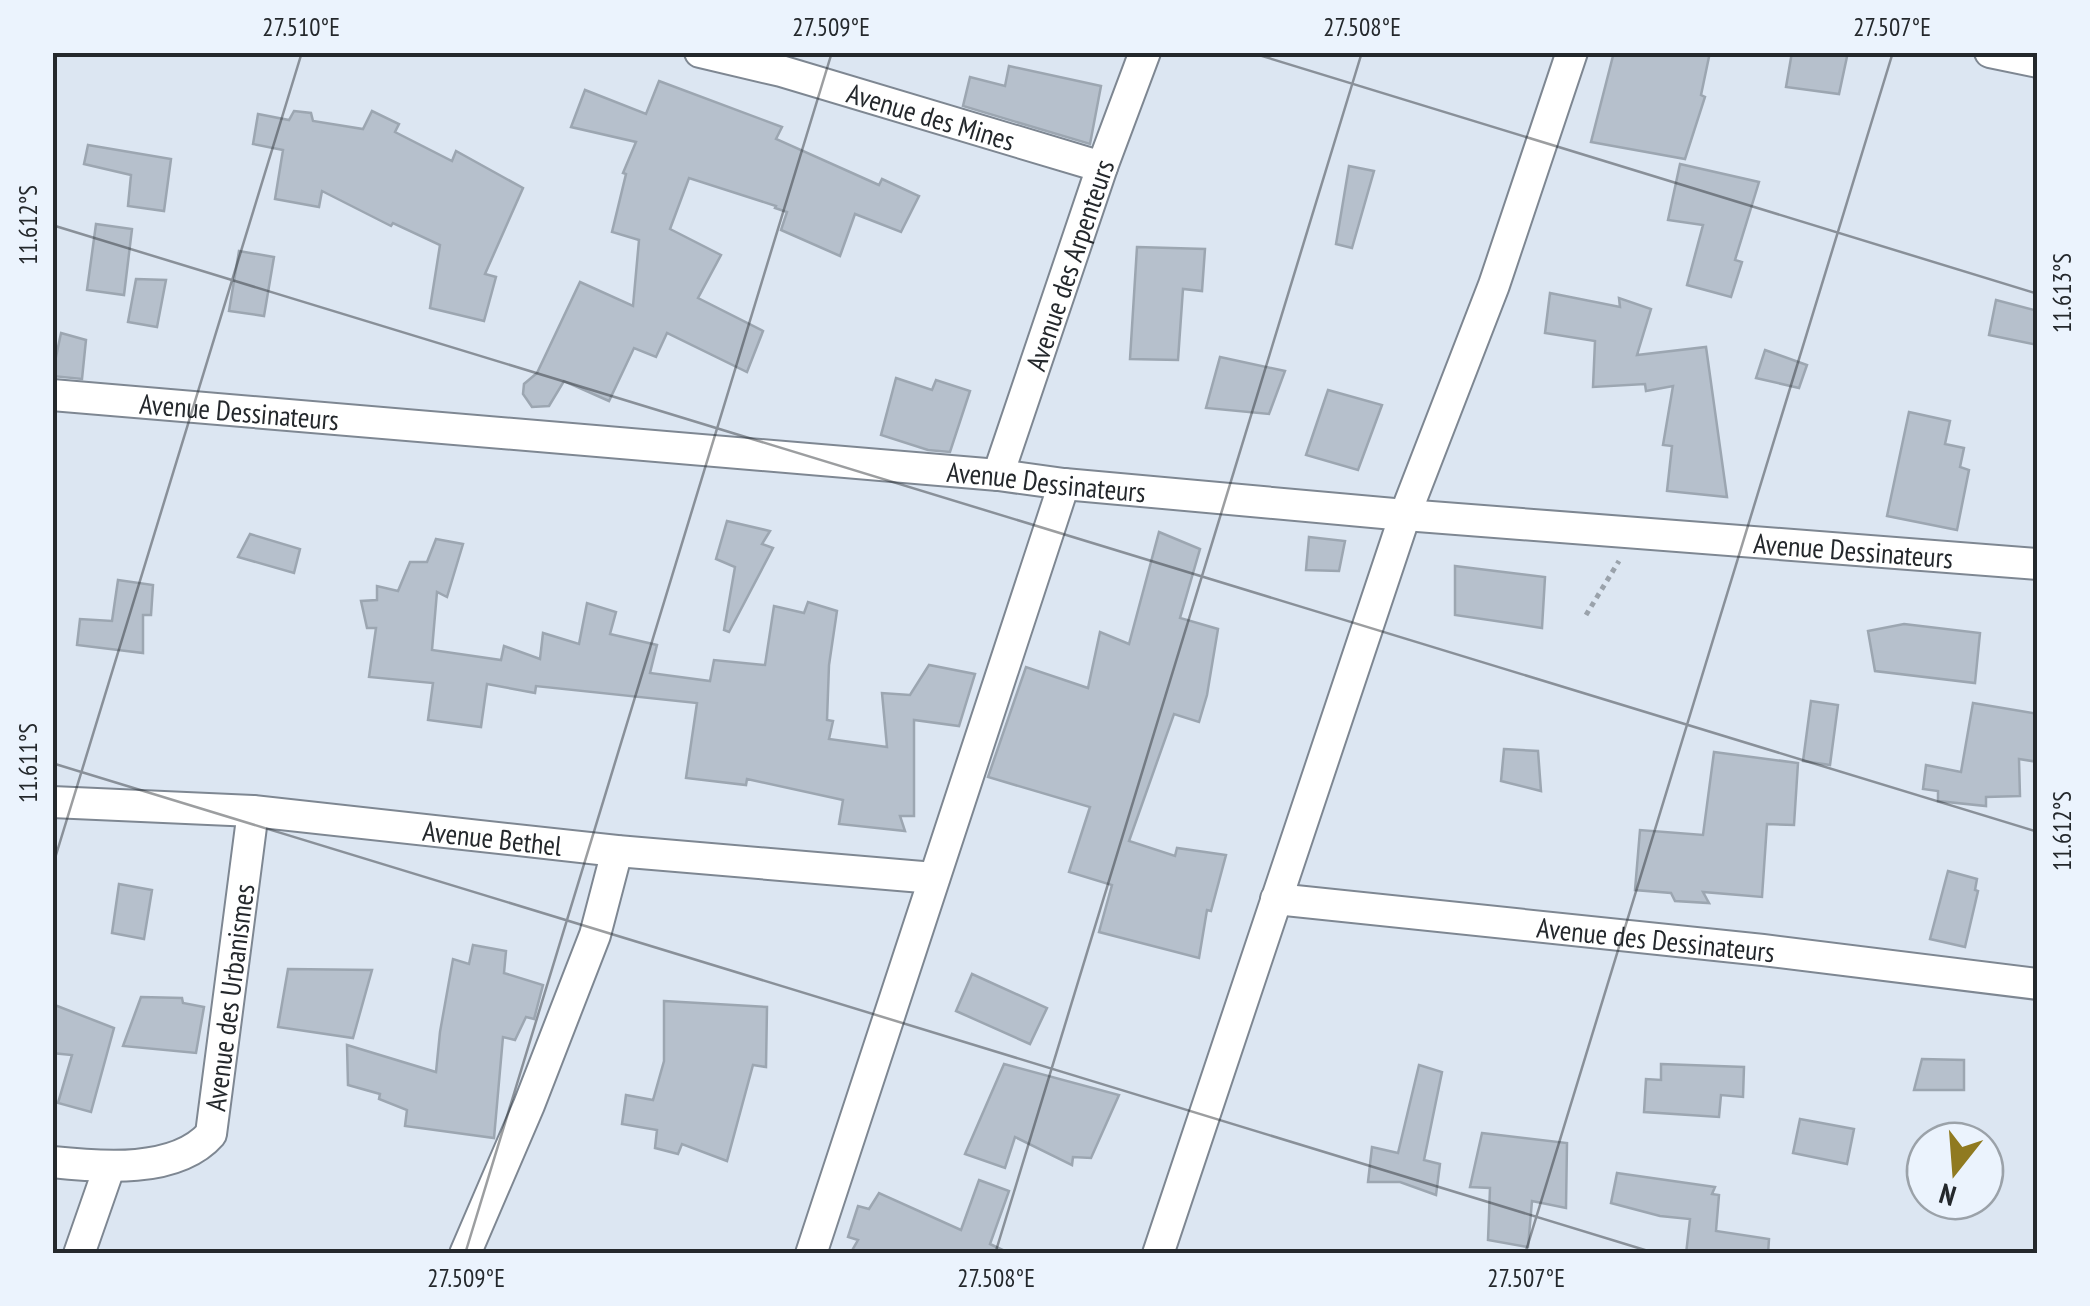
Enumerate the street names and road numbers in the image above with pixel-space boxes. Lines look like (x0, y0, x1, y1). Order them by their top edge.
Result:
street label: Avenue des Mines (843, 73, 1019, 158)
street label: Avenue des Arpenteurs (1016, 154, 1122, 375)
street label: Avenue Dessinateurs (138, 384, 341, 438)
street label: Avenue Dessinateurs (945, 452, 1147, 510)
street label: Avenue Dessinateurs (1752, 524, 1954, 576)
street label: Avenue Bethel (421, 811, 564, 863)
street label: Avenue des Urbanismes (196, 882, 262, 1113)
street label: Avenue des Dessinateurs (1535, 908, 1777, 970)

